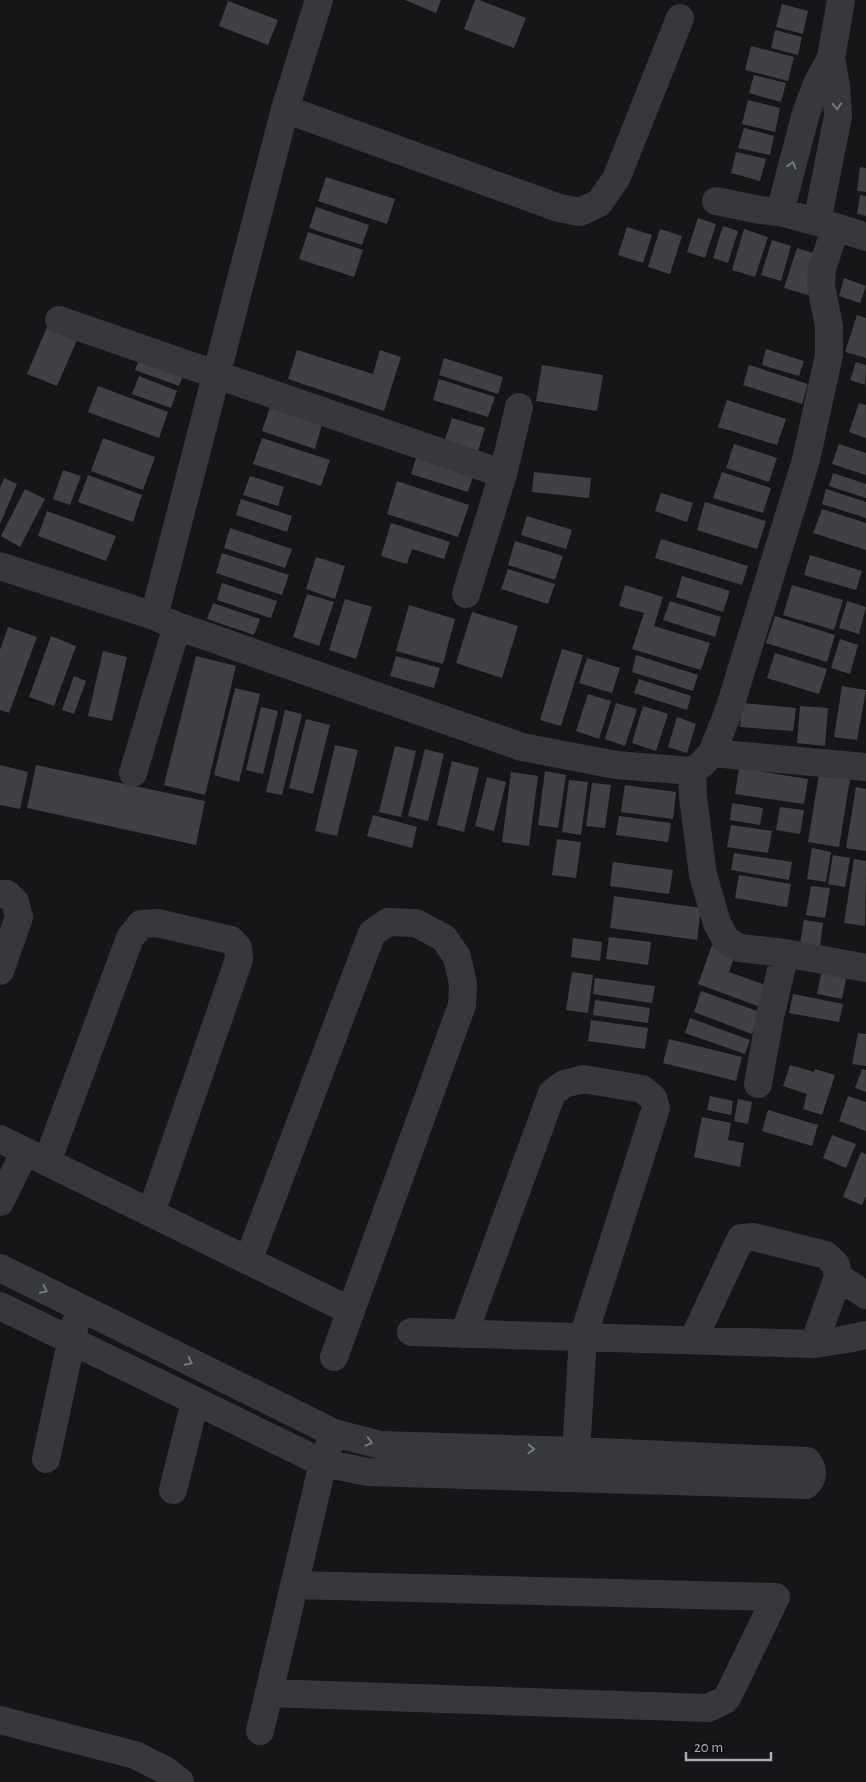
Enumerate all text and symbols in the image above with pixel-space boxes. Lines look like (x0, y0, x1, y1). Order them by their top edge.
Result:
one-way arrow (832, 102, 843, 110)
one-way arrow (787, 162, 797, 170)
one-way arrow (39, 1284, 48, 1294)
one-way arrow (184, 1356, 193, 1366)
one-way arrow (365, 1436, 374, 1447)
one-way arrow (528, 1444, 536, 1455)
scale bar (686, 1730, 771, 1762)
text: 20 m (694, 1740, 723, 1755)

